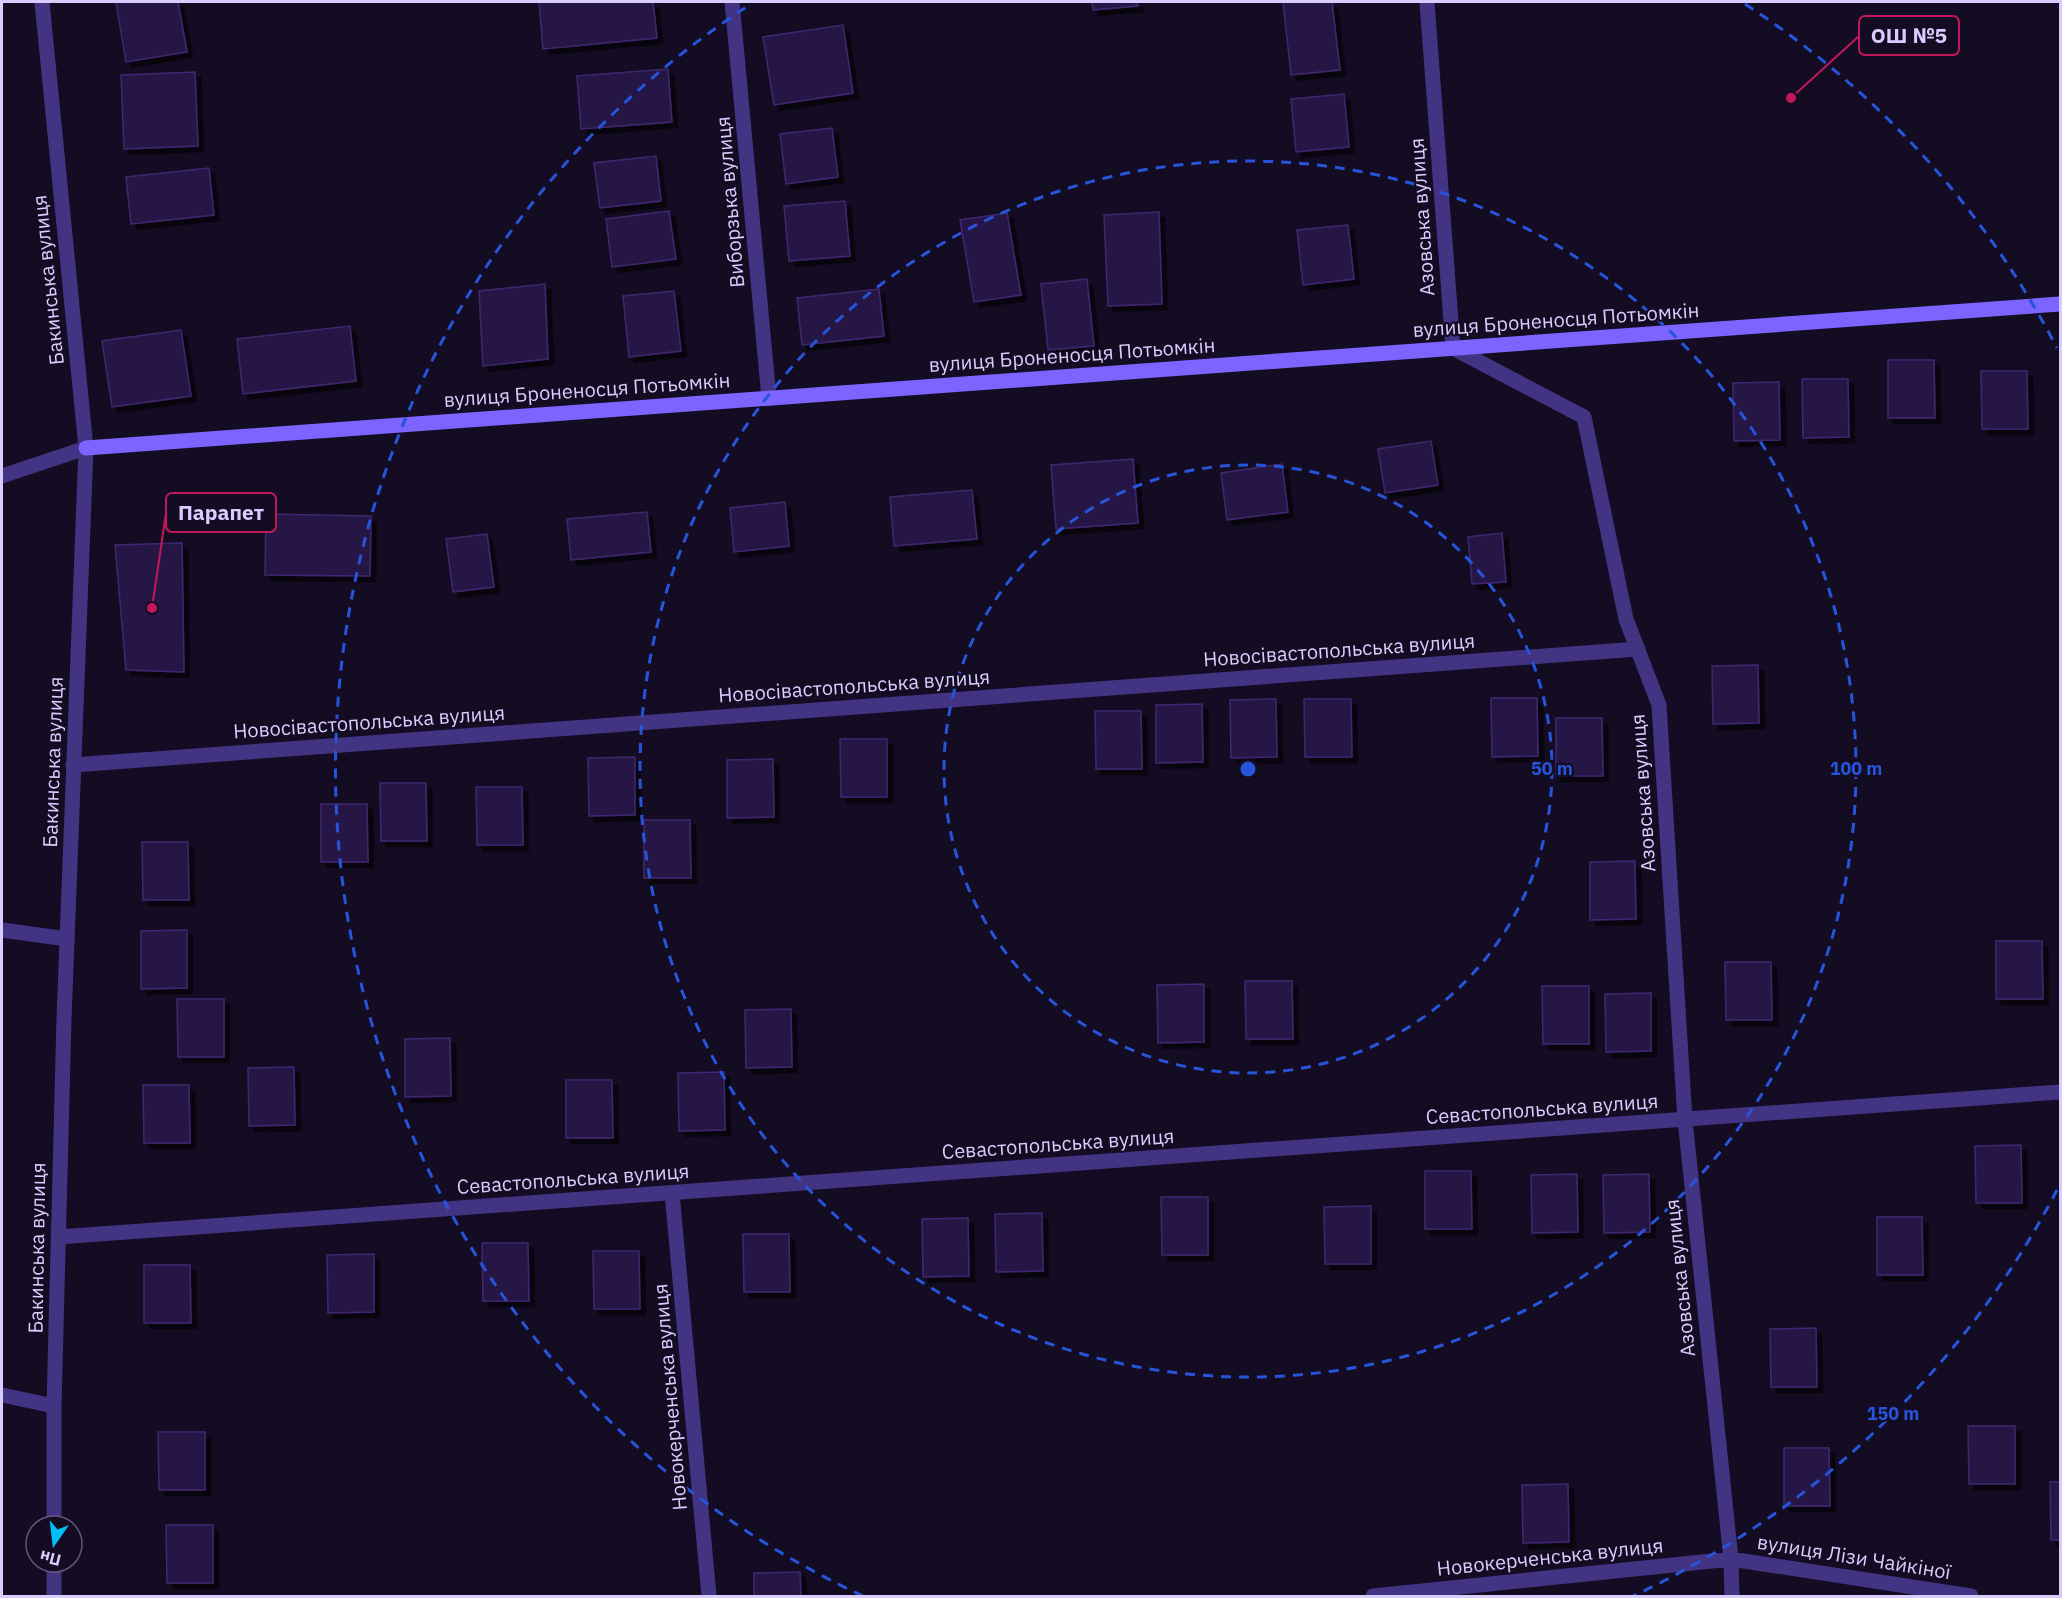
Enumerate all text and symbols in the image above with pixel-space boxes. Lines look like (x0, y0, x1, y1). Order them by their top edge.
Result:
callout: ОШ №5 (1859, 16, 1959, 55)
text: ОШ №5 (1871, 21, 1947, 49)
street label: Виборзька вулиця (709, 115, 750, 289)
street label: Азовська вулиця (1403, 137, 1440, 297)
street label: Бакинська вулиця (25, 194, 70, 366)
street label: вулиця Броненосця Потьомкін (1412, 296, 1700, 343)
street label: вулиця Броненосця Потьомкін (928, 331, 1216, 378)
street label: вулиця Броненосця Потьомкін (443, 366, 731, 413)
callout: Парапет (166, 493, 276, 532)
text: Парапет (178, 498, 264, 526)
street label: Новосівастопольська вулиця (1202, 627, 1476, 672)
street label: Новосівастопольська вулиця (717, 663, 991, 708)
street label: Бакинська вулиця (36, 676, 69, 848)
street label: Новосівастопольська вулиця (232, 699, 506, 744)
street label: Азовська вулиця (1624, 713, 1661, 873)
text: 50 m (1531, 757, 1573, 780)
text: 100 m (1830, 757, 1882, 780)
centre of rings (1238, 759, 1258, 779)
street label: Севастопольська вулиця (1425, 1087, 1659, 1130)
street label: Севастопольська вулиця (941, 1122, 1175, 1165)
street label: Севастопольська вулиця (456, 1157, 690, 1200)
street label: Бакинська вулиця (22, 1162, 51, 1334)
street label: Азовська вулиця (1658, 1198, 1701, 1358)
street label: Новокерченська вулиця (646, 1283, 693, 1512)
text: 150 m (1867, 1402, 1919, 1425)
north arrow (24, 1514, 84, 1574)
street label: вулиця Лізи Чайкіної (1755, 1528, 1954, 1585)
street label: Новокерченська вулиця (1435, 1531, 1665, 1582)
text: Пн (38, 1546, 63, 1571)

